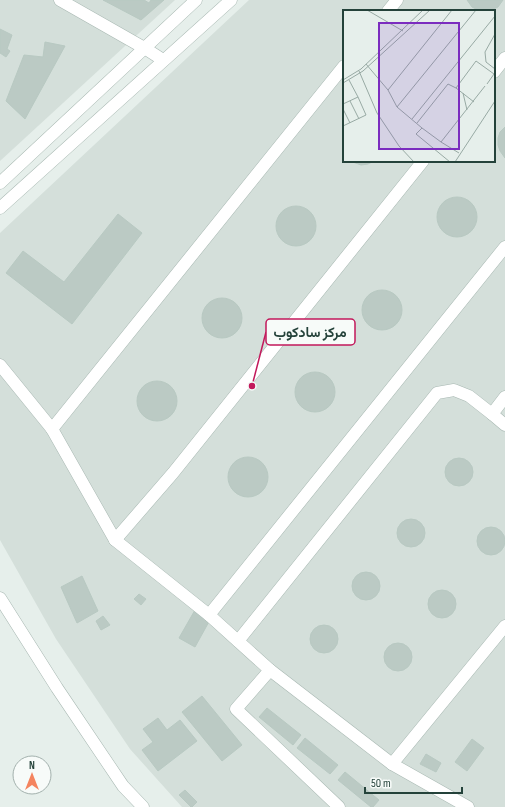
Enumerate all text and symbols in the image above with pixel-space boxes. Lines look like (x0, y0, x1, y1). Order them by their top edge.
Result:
inset map (343, 10, 495, 162)
callout: مركز سادكوب (266, 319, 355, 345)
text: مركز سادكوب (274, 324, 347, 341)
north arrow (12, 755, 52, 795)
text: N (29, 759, 35, 772)
scale bar (365, 769, 462, 795)
text: 50 m (371, 776, 391, 791)

